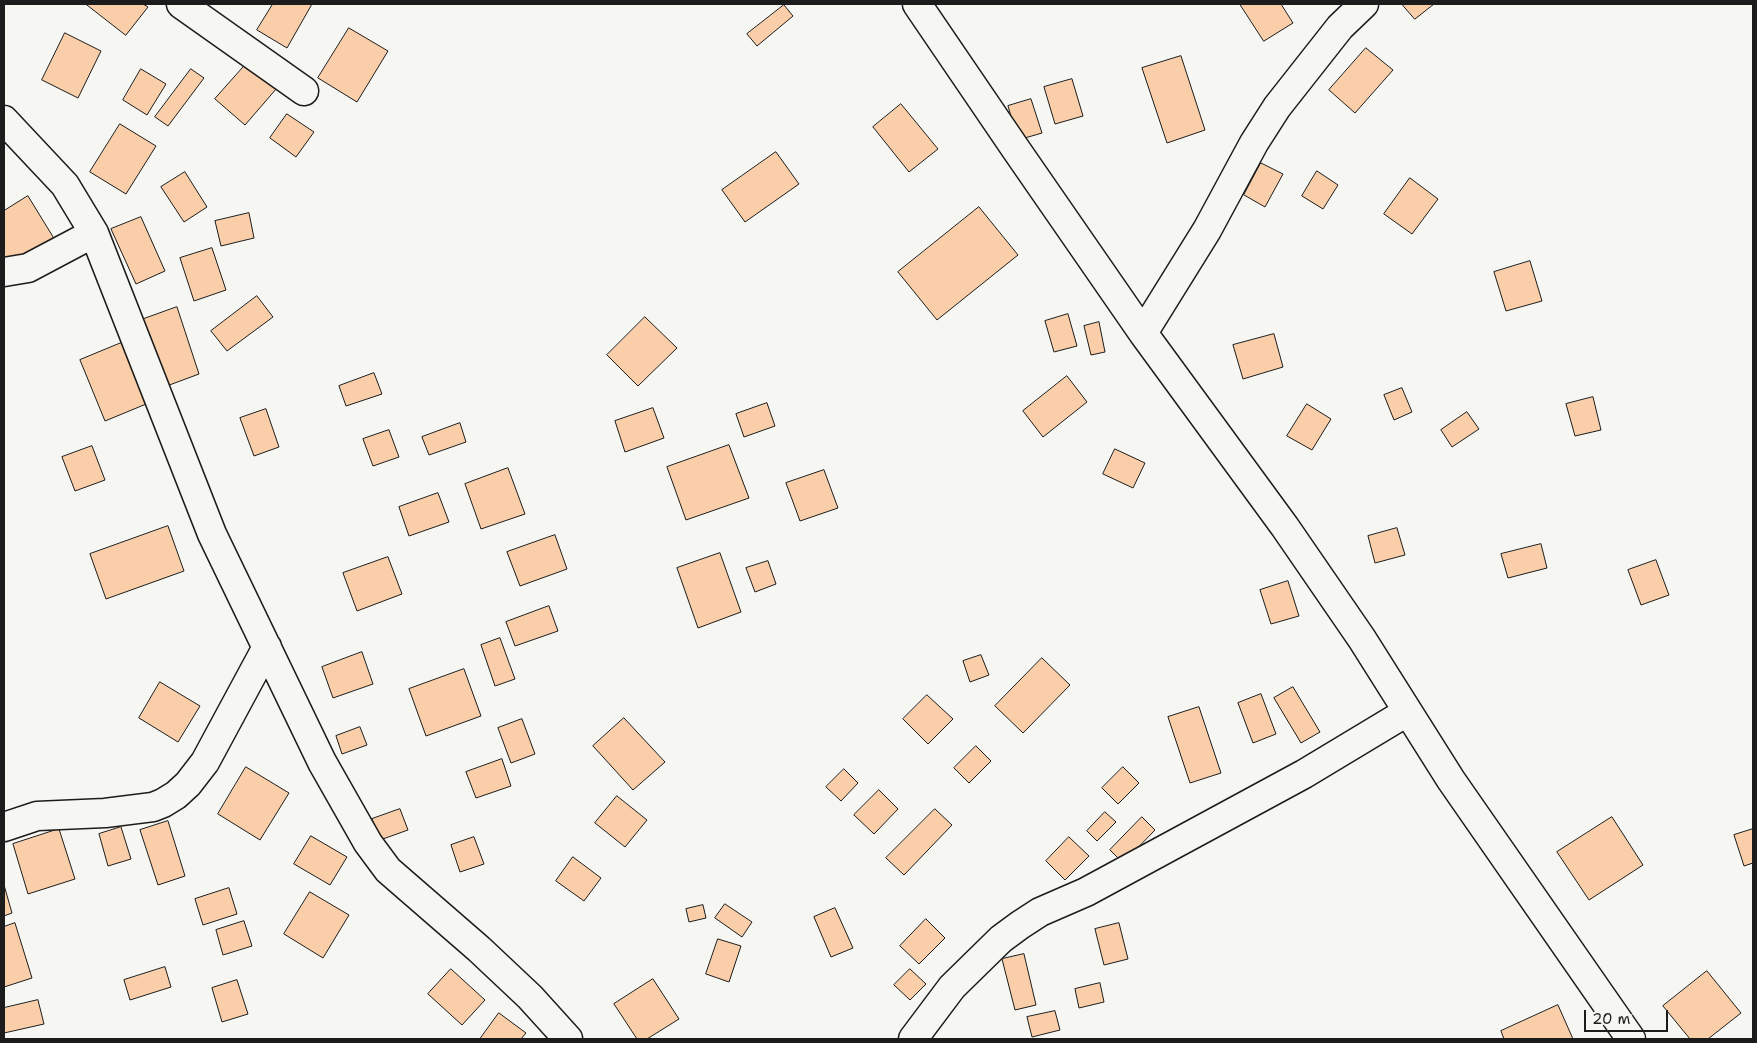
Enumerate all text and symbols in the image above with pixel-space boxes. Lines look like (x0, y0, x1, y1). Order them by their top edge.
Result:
scale bar (1587, 1000, 1671, 1032)
text: 20 m (1592, 1009, 1631, 1029)

